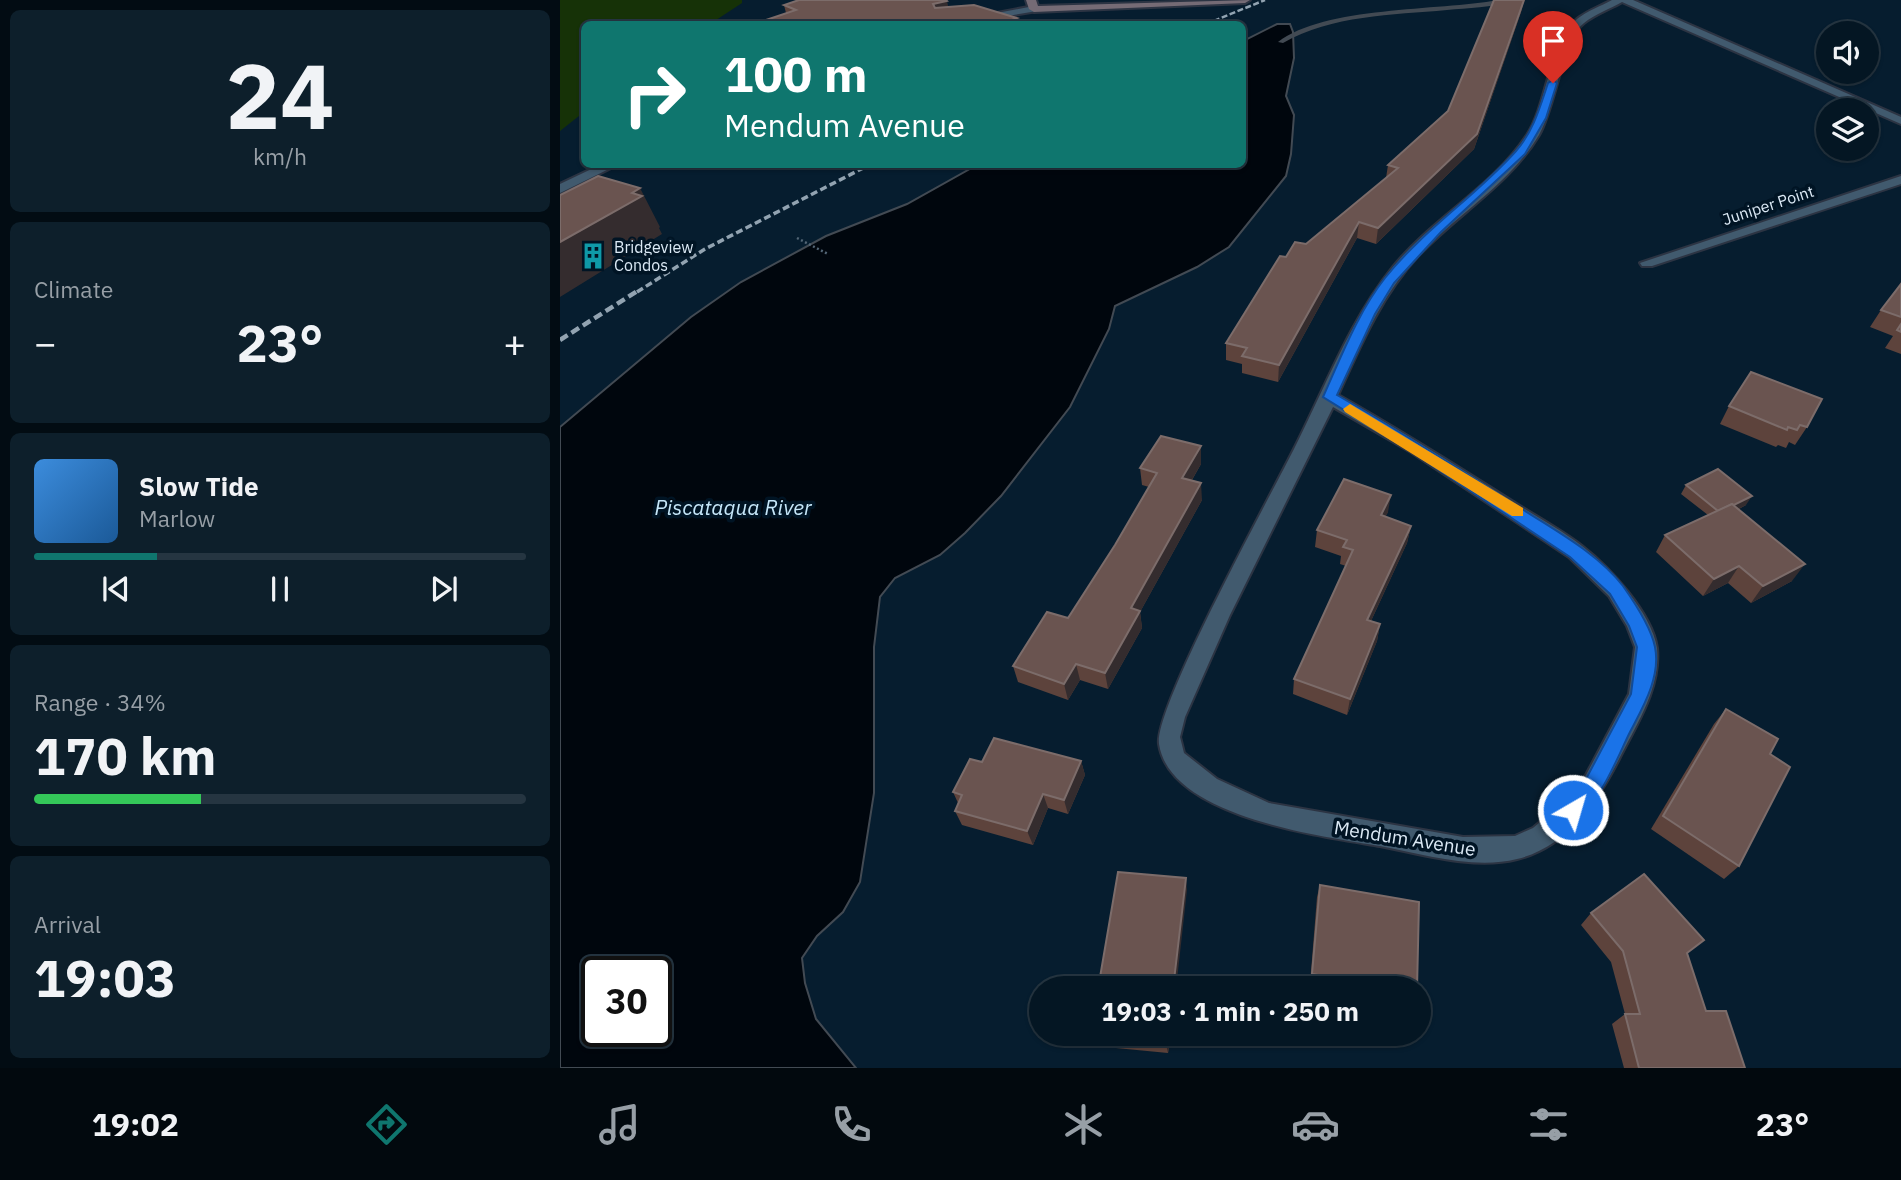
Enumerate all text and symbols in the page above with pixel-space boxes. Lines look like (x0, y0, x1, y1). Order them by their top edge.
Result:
pin (1523, 11, 1583, 83)
map controls (1816, 21, 1879, 161)
button: sound (1816, 21, 1879, 84)
icon: arrive (1534, 22, 1572, 60)
text: 24 (225, 36, 335, 154)
text: 100 m (724, 42, 868, 105)
icon: right (609, 49, 700, 140)
button: layers (1816, 98, 1879, 161)
text: Mendum Avenue (724, 104, 965, 146)
text: km/h (253, 141, 307, 171)
street label: Juniper Point (1720, 181, 1816, 229)
place label: Bridgeview Condos (614, 237, 693, 275)
building icon: Bridgeview Condos (578, 241, 608, 271)
text: Climate (34, 274, 113, 304)
text: 23° (237, 309, 323, 376)
text: − (34, 318, 57, 367)
text: + (503, 318, 526, 367)
text: Slow Tide (139, 469, 259, 503)
water label: Piscataqua River (654, 493, 813, 521)
text: Marlow (139, 503, 215, 533)
icon: previous (97, 570, 135, 608)
icon: pause (261, 570, 299, 608)
icon: next (425, 570, 463, 608)
text: Range · 34% (34, 687, 166, 717)
text: 170 km (34, 722, 216, 789)
position arrow (1536, 773, 1610, 847)
street label: Mendum Avenue (1333, 815, 1477, 861)
text: Arrival (34, 909, 101, 939)
text: 19:03 (34, 944, 176, 1011)
speed limit sign: 30 (581, 956, 672, 1047)
text: 19:03 · 1 min · 250 m (1101, 994, 1359, 1028)
icon: directions (362, 1100, 411, 1149)
icon: music (595, 1100, 644, 1149)
icon: phone (827, 1100, 876, 1149)
icon: climate (1059, 1100, 1108, 1149)
icon: car (1291, 1100, 1340, 1149)
icon: filters (1524, 1100, 1573, 1149)
text: 19:02 (92, 1103, 179, 1145)
text: 23° (1756, 1103, 1809, 1145)

